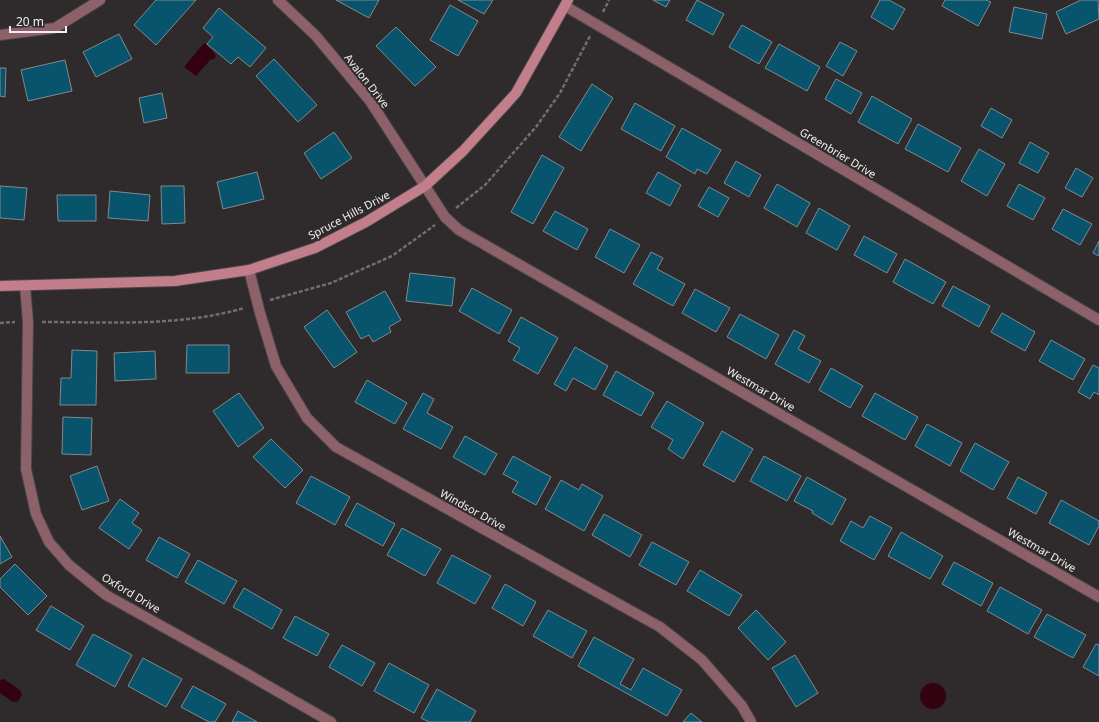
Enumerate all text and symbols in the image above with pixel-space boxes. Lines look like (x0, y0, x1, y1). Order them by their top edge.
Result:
scale bar (10, 8, 66, 34)
text: 20 m (16, 13, 44, 30)
street label: Avalon Drive (341, 50, 393, 111)
street label: Greenbrier Drive (797, 124, 879, 181)
street label: Spruce Hills Drive (305, 187, 392, 242)
street label: Westmar Drive (724, 363, 798, 414)
street label: Windsor Drive (438, 485, 509, 534)
street label: Westmar Drive (1005, 524, 1079, 575)
street label: Oxford Drive (99, 569, 163, 616)

